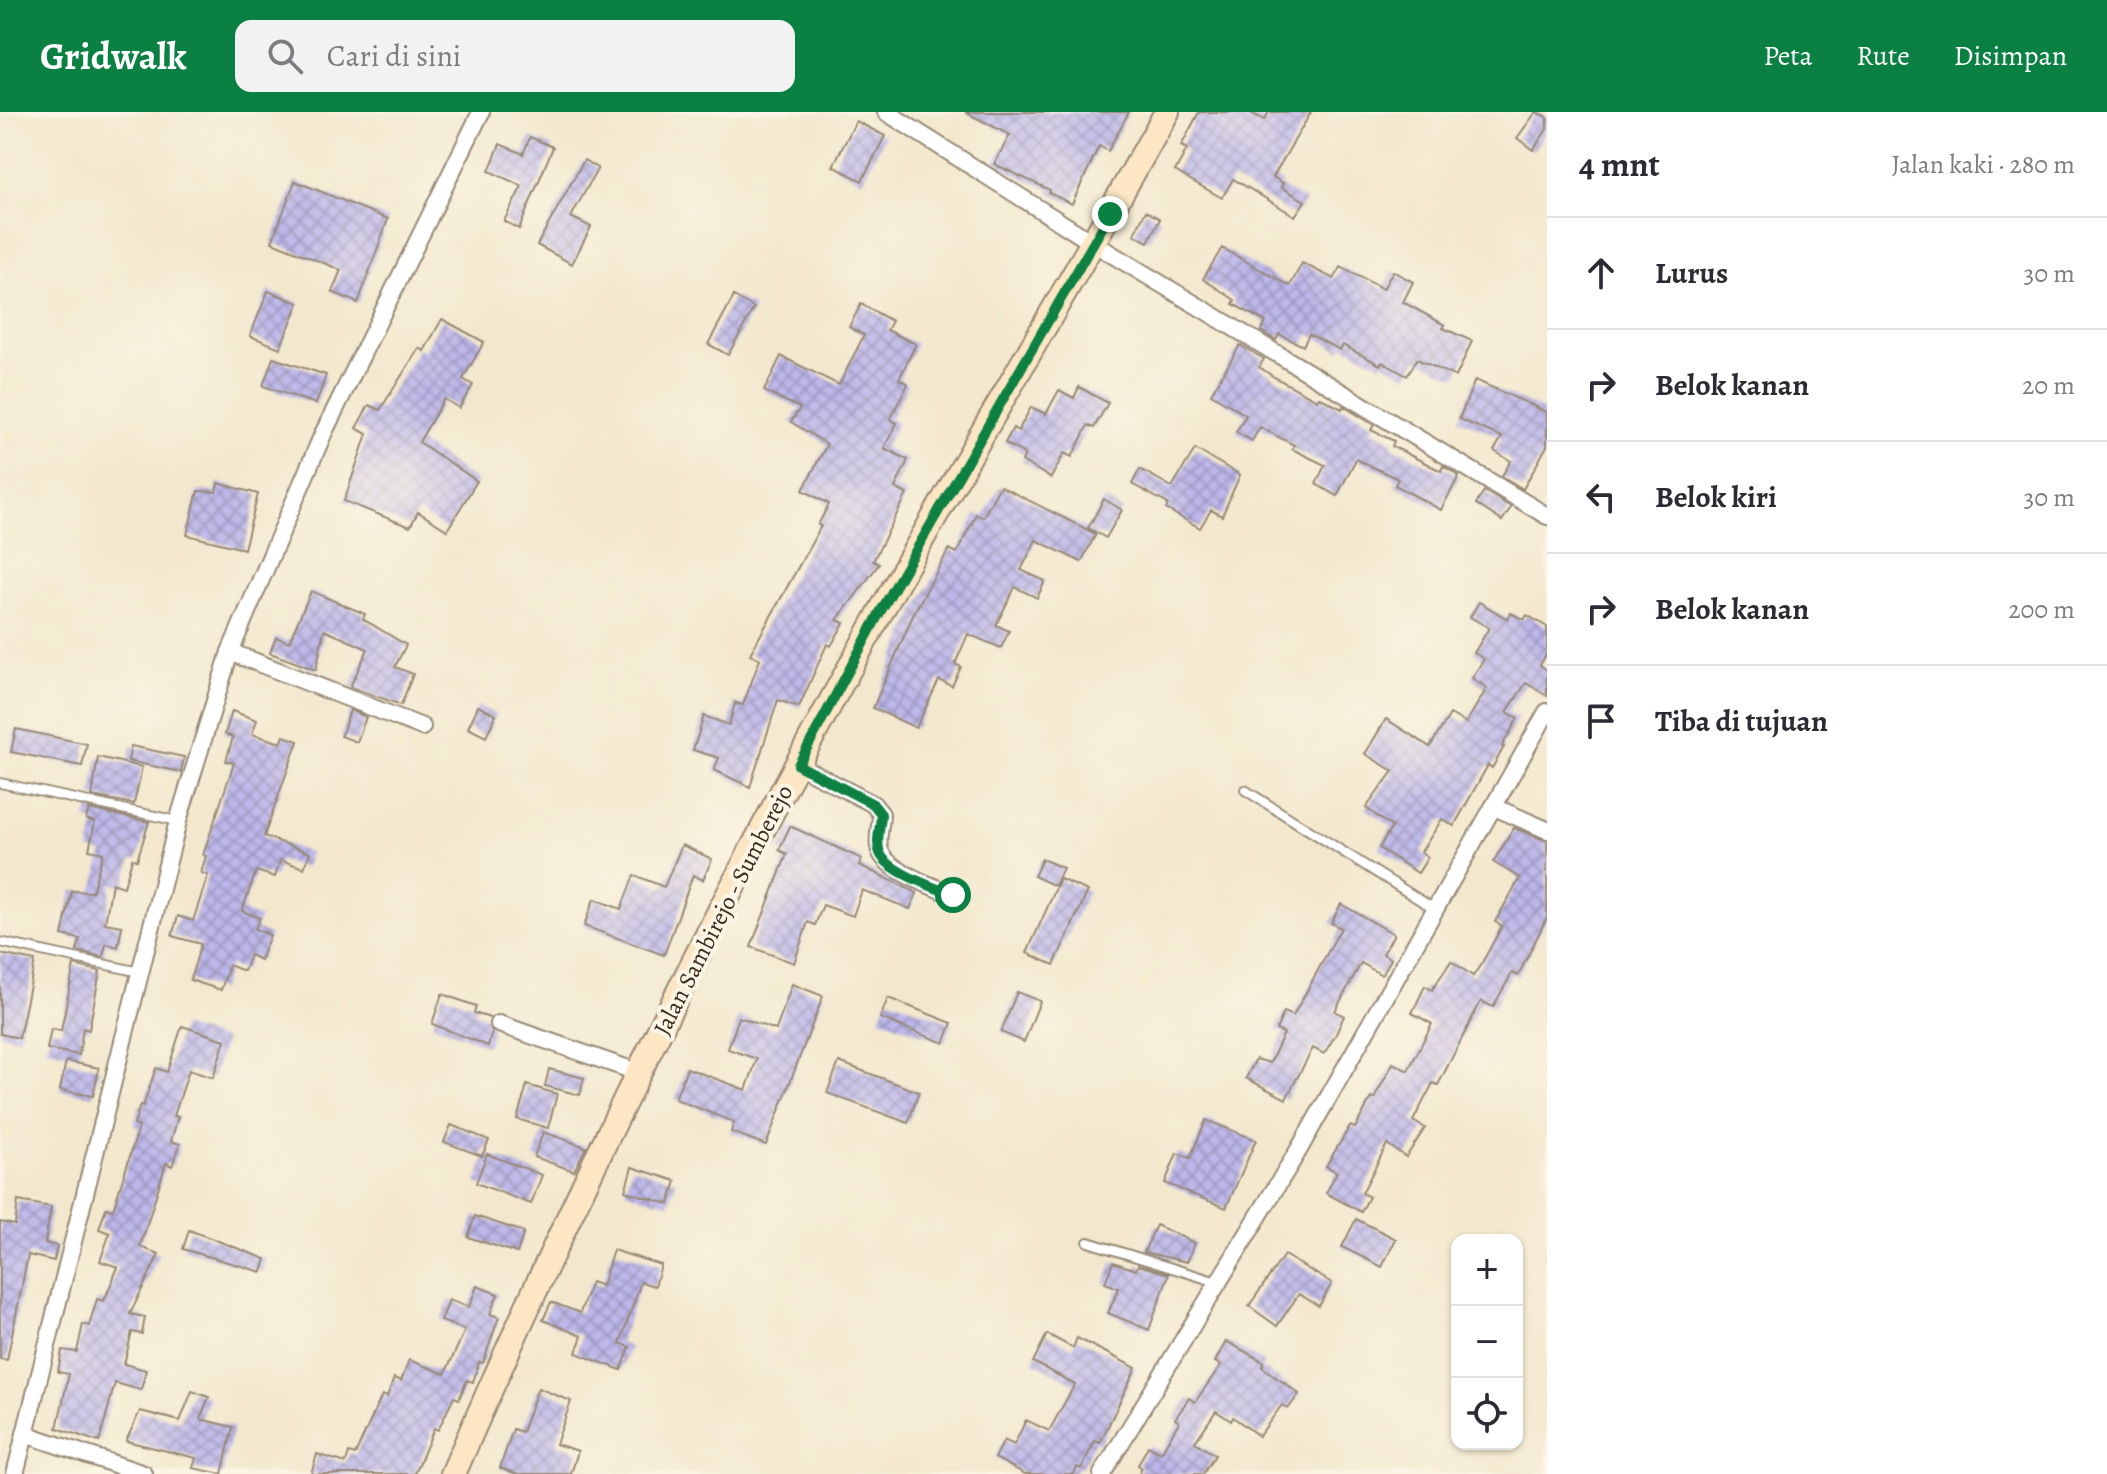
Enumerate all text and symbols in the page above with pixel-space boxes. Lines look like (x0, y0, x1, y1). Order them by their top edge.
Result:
search box (235, 20, 795, 92)
text: Gridwalk (40, 30, 187, 82)
icon: search (263, 34, 307, 78)
text: Cari di sini (327, 36, 461, 76)
text: Peta (1764, 37, 1813, 75)
text: Rute (1857, 37, 1910, 75)
text: Disimpan (1954, 37, 2067, 75)
text: 4 mnt (1579, 141, 1660, 188)
text: Jalan kaki · 280 m (1891, 147, 2075, 182)
route end (1092, 196, 1128, 232)
icon: ahead (1579, 251, 1623, 295)
text: Lurus (1655, 253, 1728, 293)
text: 30 m (2024, 256, 2075, 291)
icon: right (1579, 363, 1623, 407)
text: Belok kanan (1655, 365, 1809, 405)
text: 20 m (2022, 368, 2075, 403)
icon: left (1579, 475, 1623, 519)
text: Belok kiri (1655, 477, 1777, 517)
text: 30 m (2024, 480, 2075, 515)
icon: right (1579, 587, 1623, 631)
text: Belok kanan (1655, 589, 1809, 629)
text: 200 m (2008, 592, 2075, 627)
icon: arrive (1579, 699, 1623, 743)
text: Tiba di tujuan (1655, 701, 1828, 741)
street label: Jalan Sambirejo - Sumberejo (646, 779, 800, 1041)
route start (935, 877, 971, 913)
map controls (1451, 1234, 1523, 1450)
button: + (1451, 1234, 1523, 1306)
button: − (1451, 1306, 1523, 1378)
button: locate (1451, 1378, 1523, 1450)

